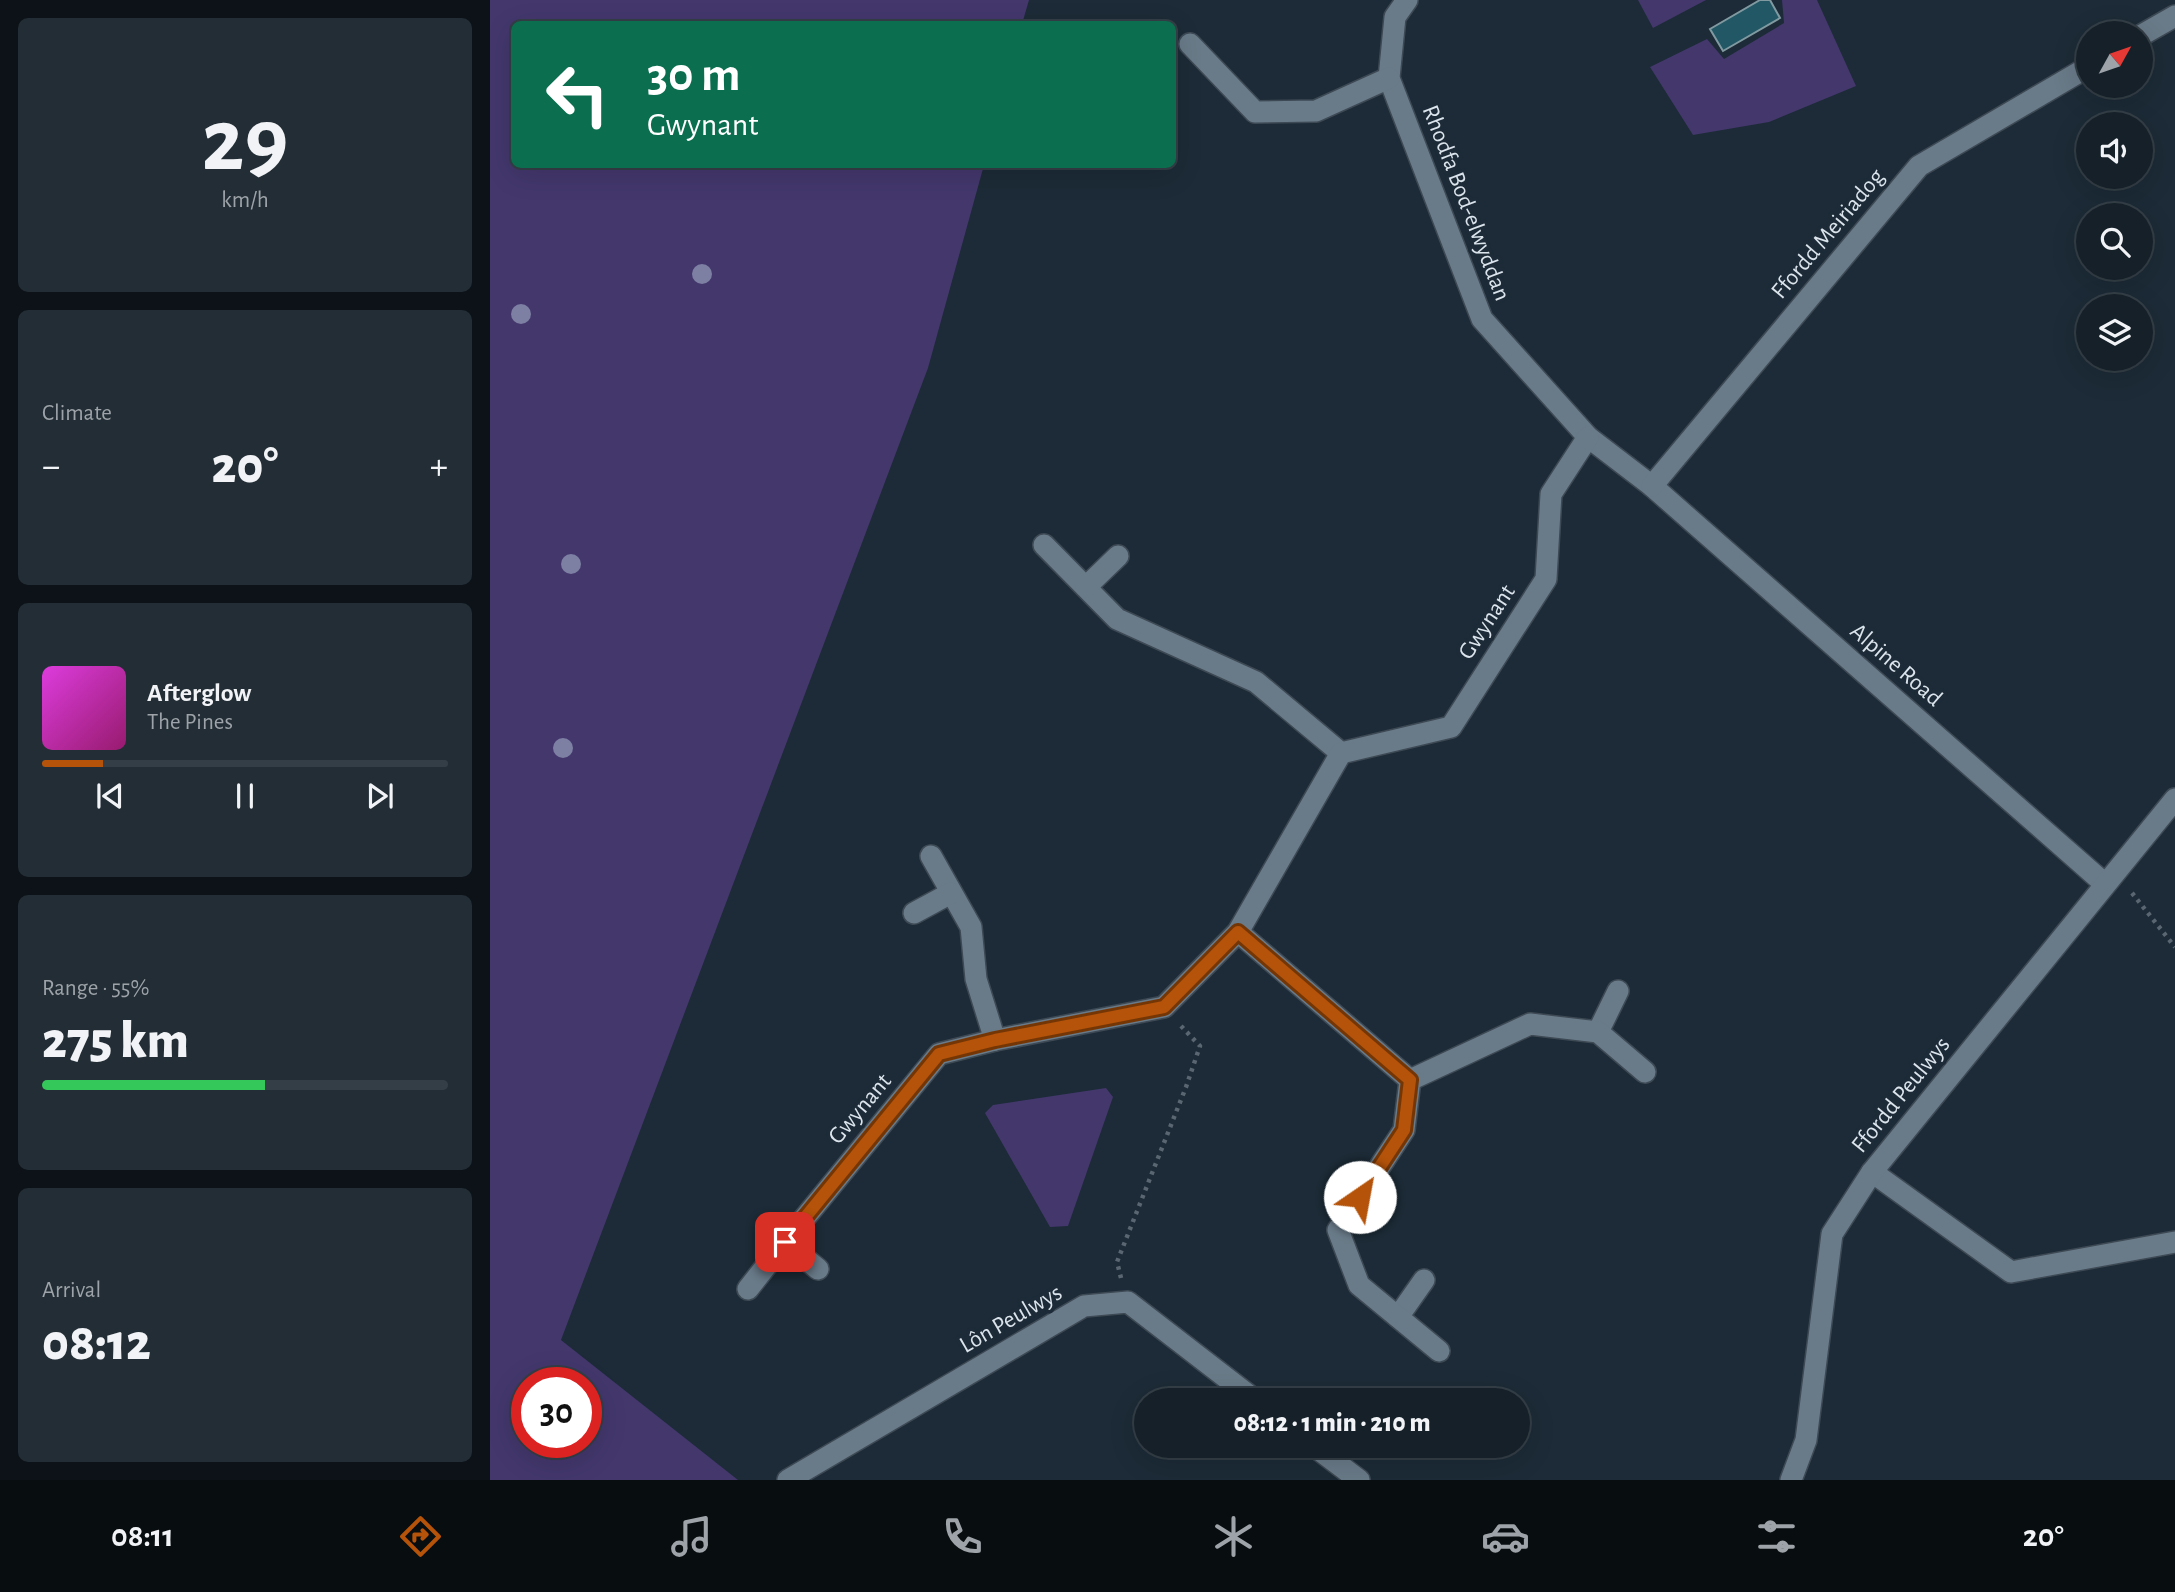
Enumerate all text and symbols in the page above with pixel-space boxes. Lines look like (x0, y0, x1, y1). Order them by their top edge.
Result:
north arrow (2076, 21, 2152, 98)
map controls (2076, 21, 2153, 371)
icon: left (532, 49, 623, 140)
text: 30 m (647, 51, 741, 100)
text: 29 (202, 96, 288, 187)
street label: Rhodfa Bod-elwyddan (1418, 102, 1514, 304)
text: Gwynant (647, 109, 759, 141)
button: sound (2076, 112, 2153, 189)
street label: Ffordd Meiriadog (1767, 164, 1889, 303)
text: km/h (221, 189, 269, 212)
button: search (2076, 203, 2153, 280)
button: layers (2076, 294, 2153, 371)
text: Climate (42, 402, 112, 425)
text: 20° (211, 440, 279, 492)
text: − (42, 448, 60, 486)
text: + (430, 448, 448, 486)
street label: Gwynant (1454, 580, 1520, 664)
street label: Alpine Road (1845, 619, 1947, 711)
text: Afterglow (147, 680, 251, 706)
text: The Pines (147, 711, 233, 734)
icon: previous (91, 777, 129, 815)
icon: pause (226, 777, 264, 815)
icon: next (361, 777, 399, 815)
text: Range · 55% (42, 977, 149, 1000)
text: 275 km (42, 1015, 189, 1067)
street label: Ffordd Peulwys (1847, 1033, 1955, 1157)
street label: Gwynant (824, 1069, 896, 1149)
position arrow (1323, 1160, 1397, 1234)
pin (755, 1212, 815, 1272)
icon: arrive (766, 1223, 804, 1261)
text: Arrival (42, 1279, 101, 1302)
street label: Lôn Peulwys (956, 1280, 1066, 1358)
text: 08:12 (42, 1317, 151, 1369)
speed limit sign: 30 (511, 1367, 602, 1458)
text: 08:12 · 1 min · 210 m (1233, 1410, 1431, 1436)
icon: directions (396, 1512, 445, 1561)
icon: music (667, 1512, 716, 1561)
icon: phone (938, 1512, 987, 1561)
icon: climate (1209, 1512, 1258, 1561)
icon: car (1481, 1512, 1530, 1561)
icon: filters (1752, 1512, 1801, 1561)
text: 08:11 (111, 1520, 174, 1552)
text: 20° (2023, 1520, 2064, 1552)

